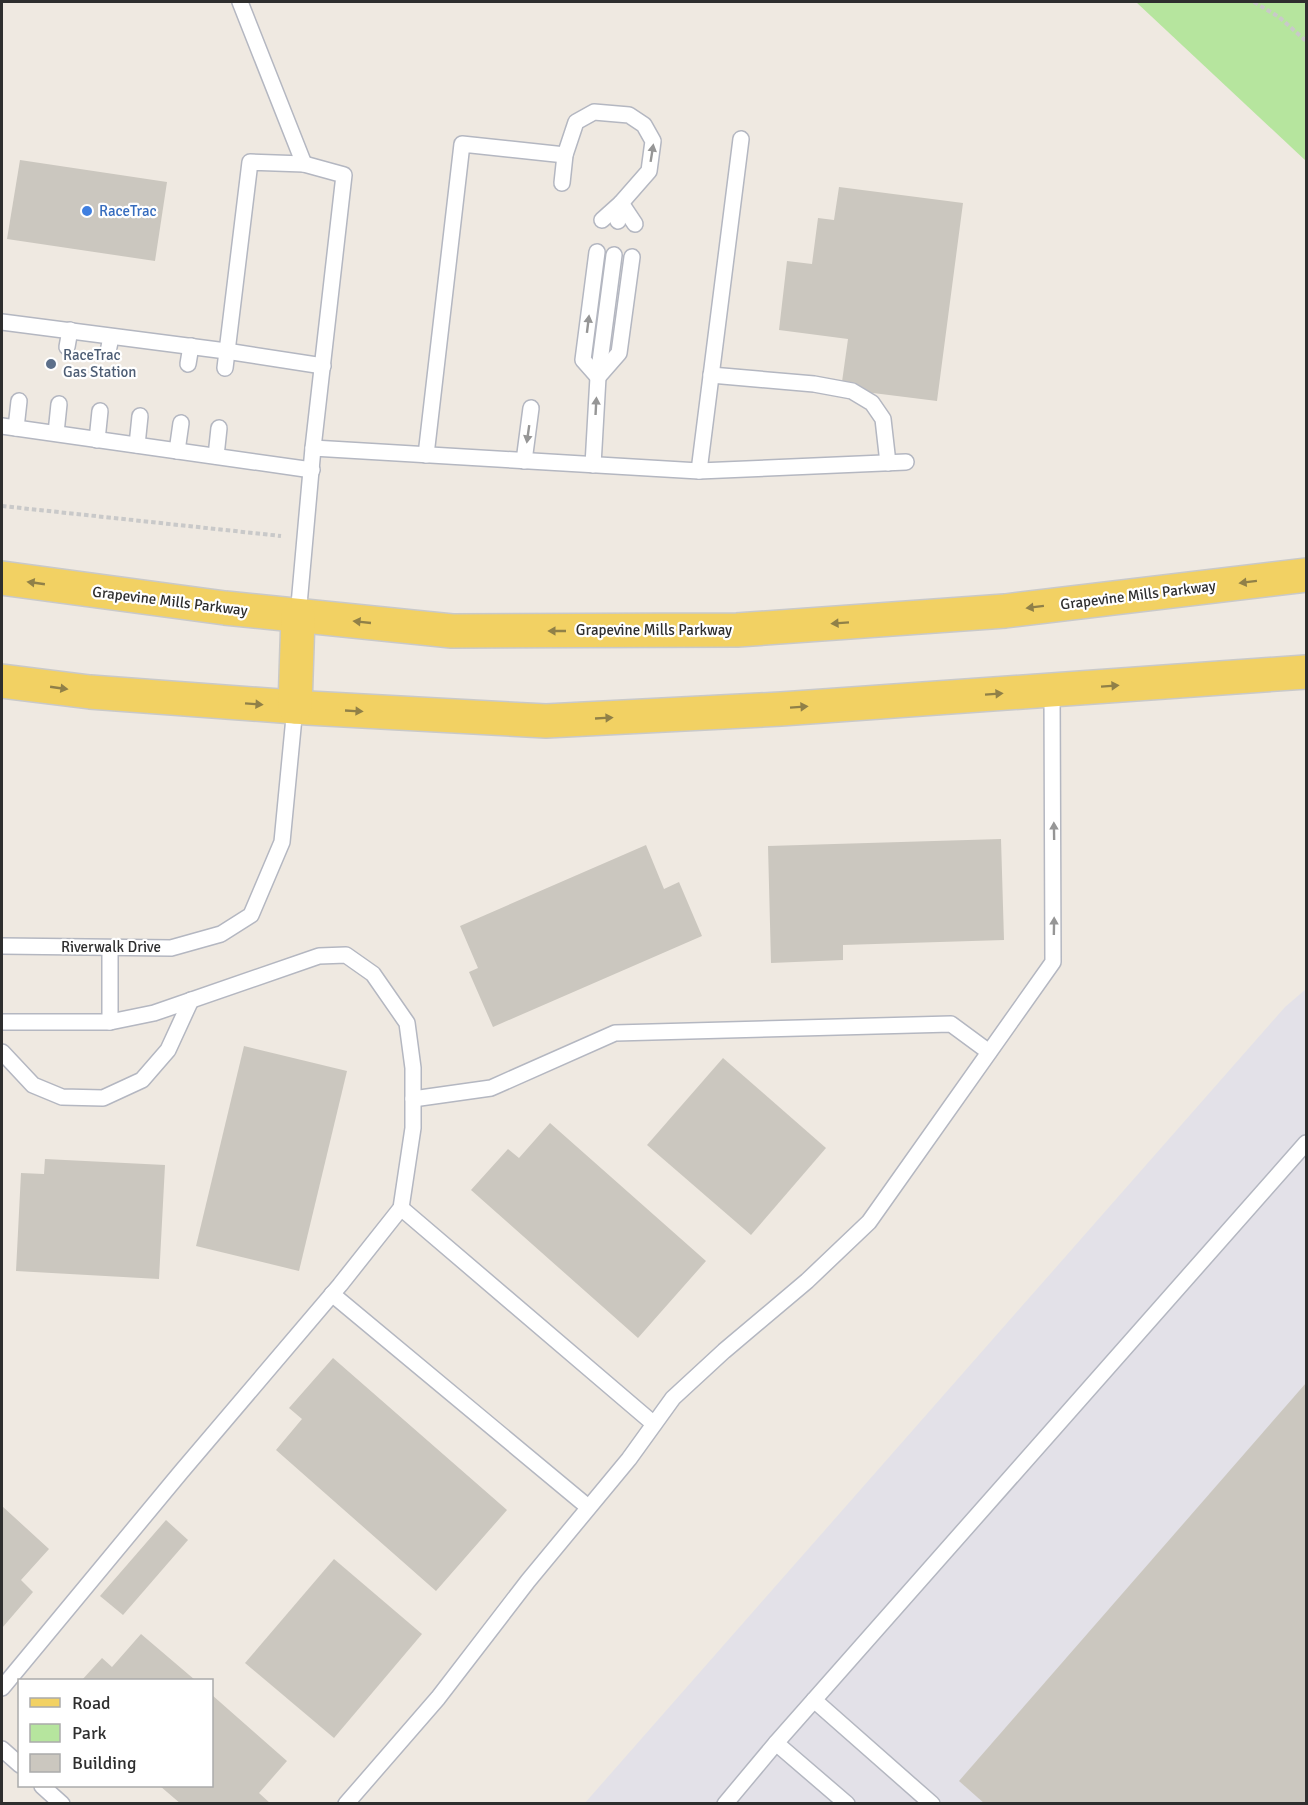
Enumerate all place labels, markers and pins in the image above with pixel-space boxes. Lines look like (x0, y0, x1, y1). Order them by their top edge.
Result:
place label: RaceTrac (99, 202, 157, 220)
marker: RaceTrac (80, 204, 94, 218)
place label: RaceTrac Gas Station (63, 346, 137, 381)
marker: RaceTrac Gas Station (44, 357, 58, 371)

